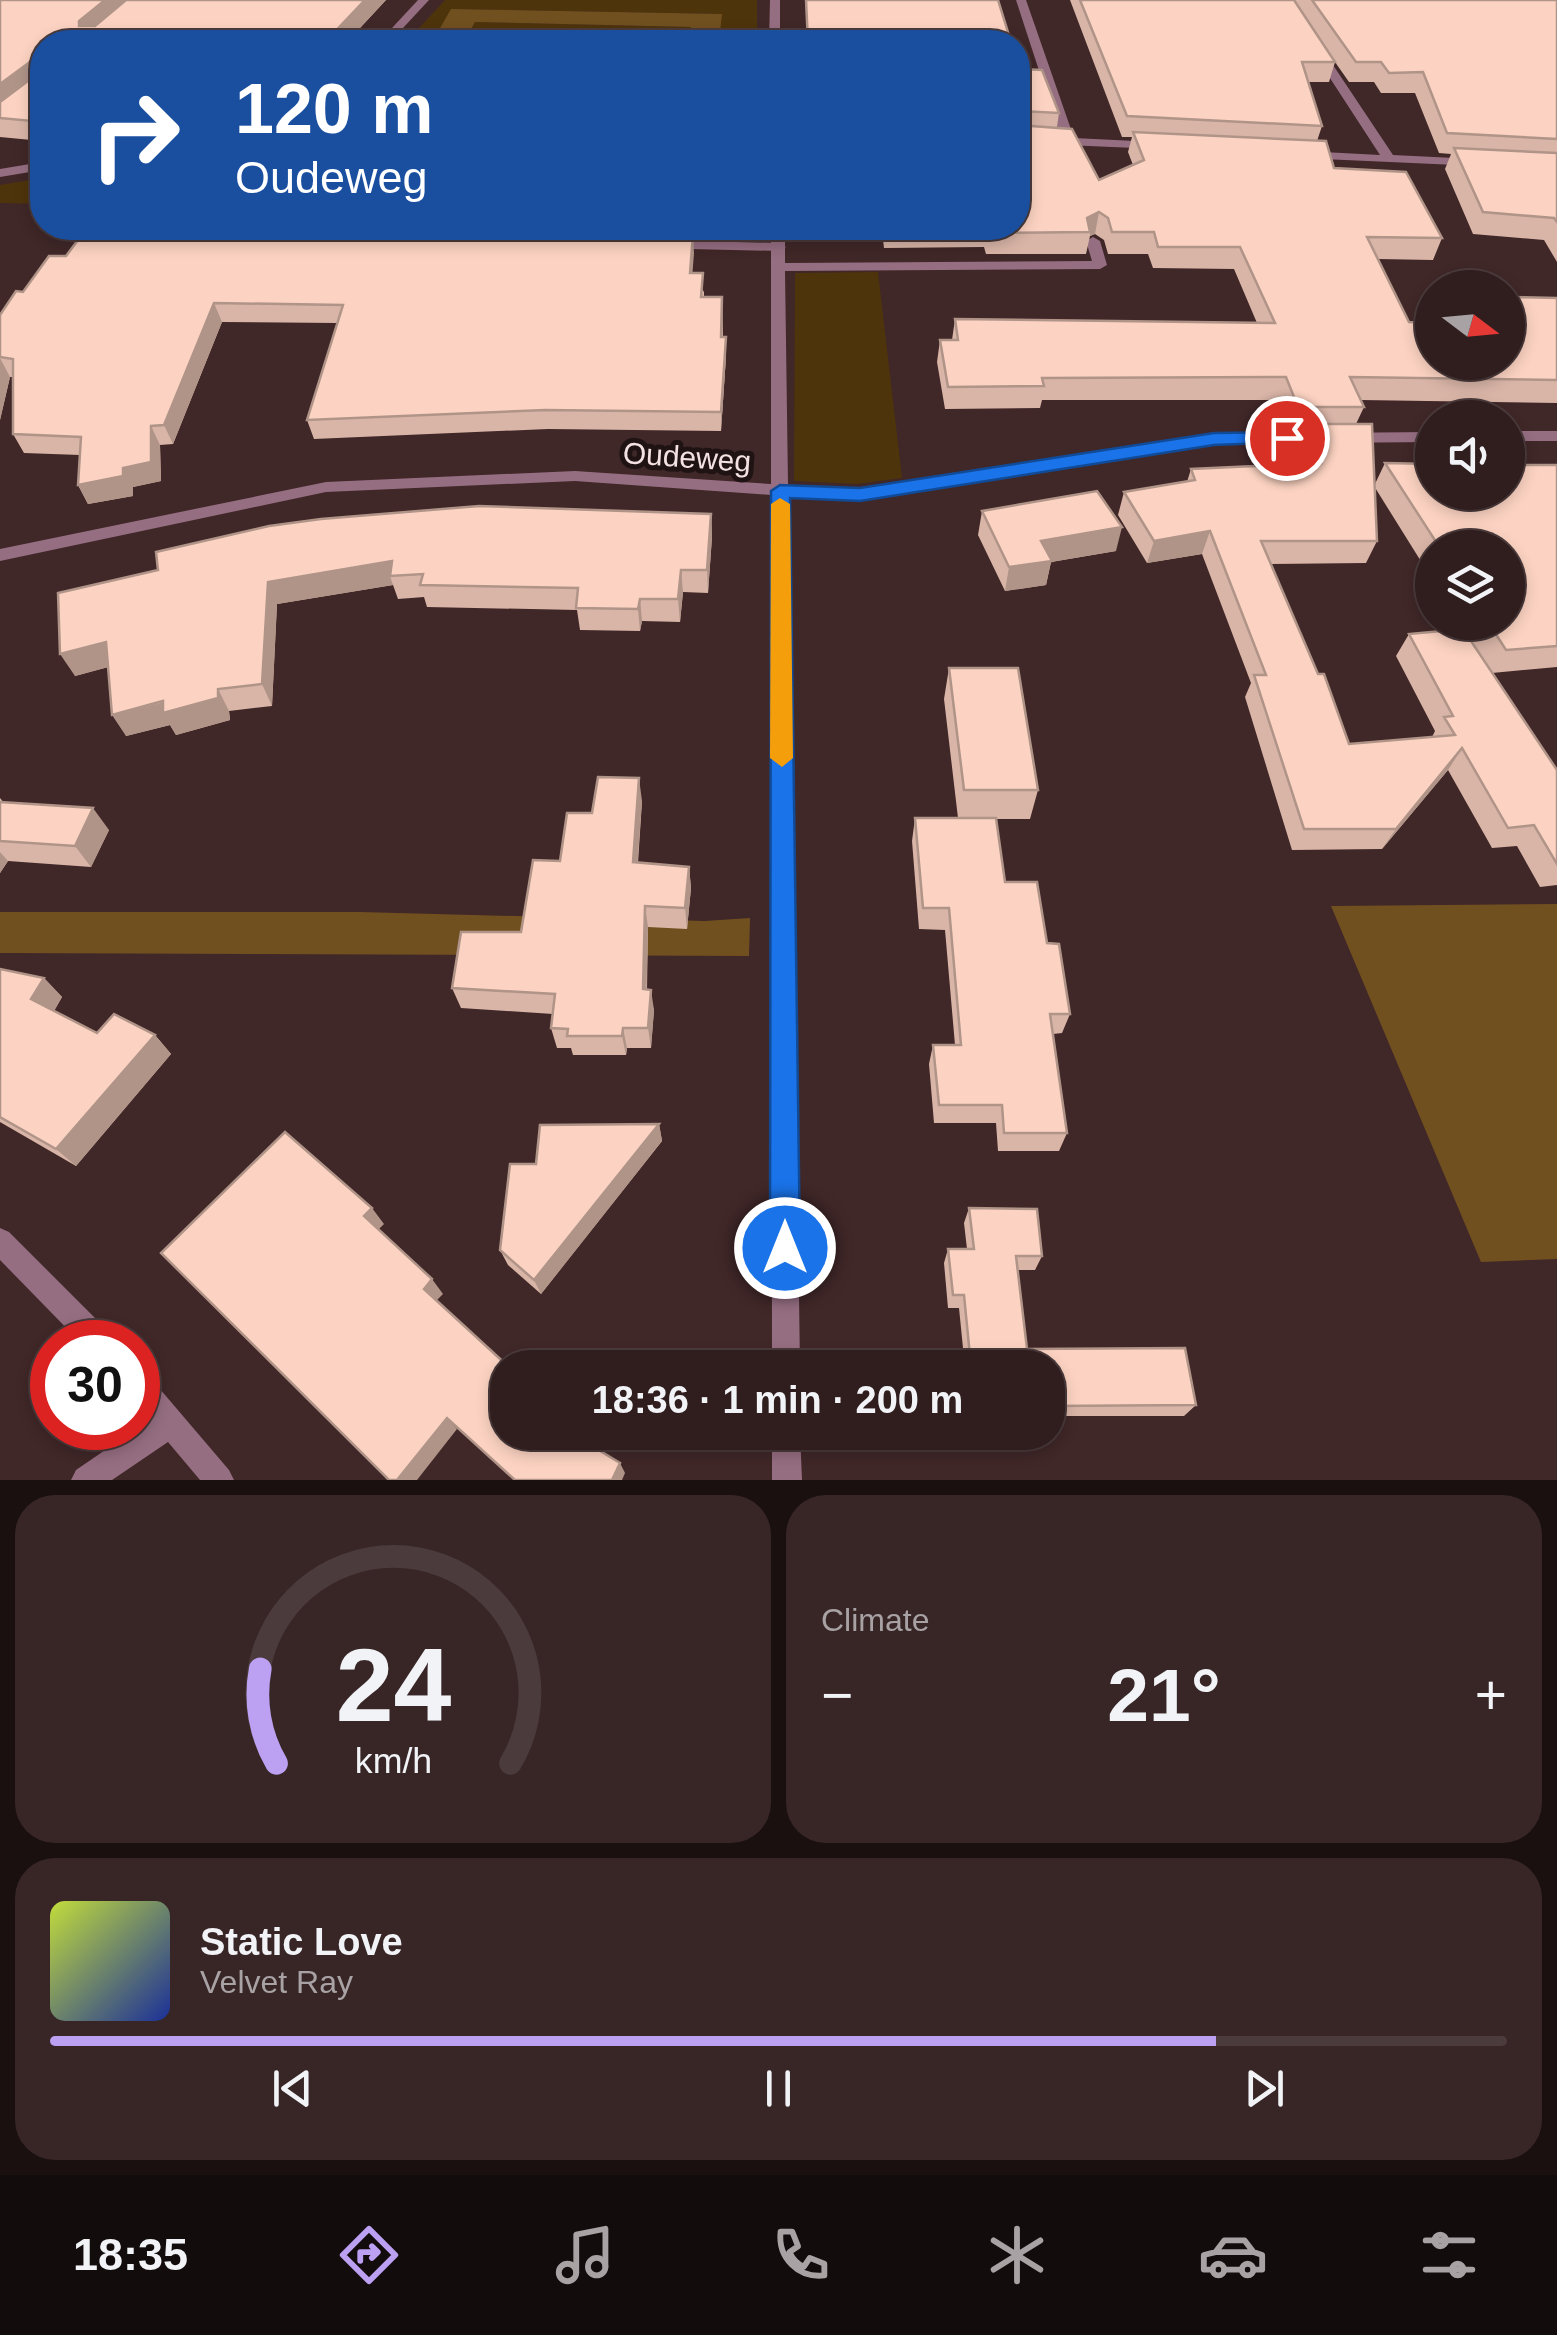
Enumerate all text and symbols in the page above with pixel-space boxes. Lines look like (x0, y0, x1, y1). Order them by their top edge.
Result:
icon: right (70, 70, 200, 200)
text: 120 m (235, 70, 433, 148)
text: Oudeweg (235, 152, 428, 203)
north arrow (1415, 270, 1525, 380)
map controls (1415, 270, 1525, 640)
pin (1245, 396, 1330, 481)
button: sound (1415, 400, 1525, 510)
icon: arrive (1260, 411, 1315, 466)
street label: Oudeweg (622, 436, 752, 478)
button: layers (1415, 530, 1525, 640)
position arrow (733, 1196, 837, 1300)
speed limit sign: 30 (30, 1320, 160, 1450)
text: 18:36 · 1 min · 200 m (592, 1379, 963, 1421)
text: Climate (821, 1602, 929, 1638)
text: 24 (335, 1627, 451, 1743)
text: 21° (1107, 1653, 1221, 1737)
text: − (821, 1664, 853, 1726)
text: + (1475, 1664, 1507, 1726)
text: km/h (354, 1741, 432, 1781)
text: Static Love (200, 1921, 403, 1963)
text: Velvet Ray (200, 1964, 353, 2000)
icon: previous (265, 2061, 320, 2116)
icon: pause (751, 2061, 806, 2116)
icon: next (1237, 2061, 1292, 2116)
icon: directions (334, 2220, 404, 2290)
icon: music (550, 2220, 620, 2290)
icon: phone (766, 2220, 836, 2290)
icon: climate (982, 2220, 1052, 2290)
icon: car (1198, 2220, 1268, 2290)
icon: filters (1414, 2220, 1484, 2290)
text: 18:35 (73, 2229, 188, 2280)

